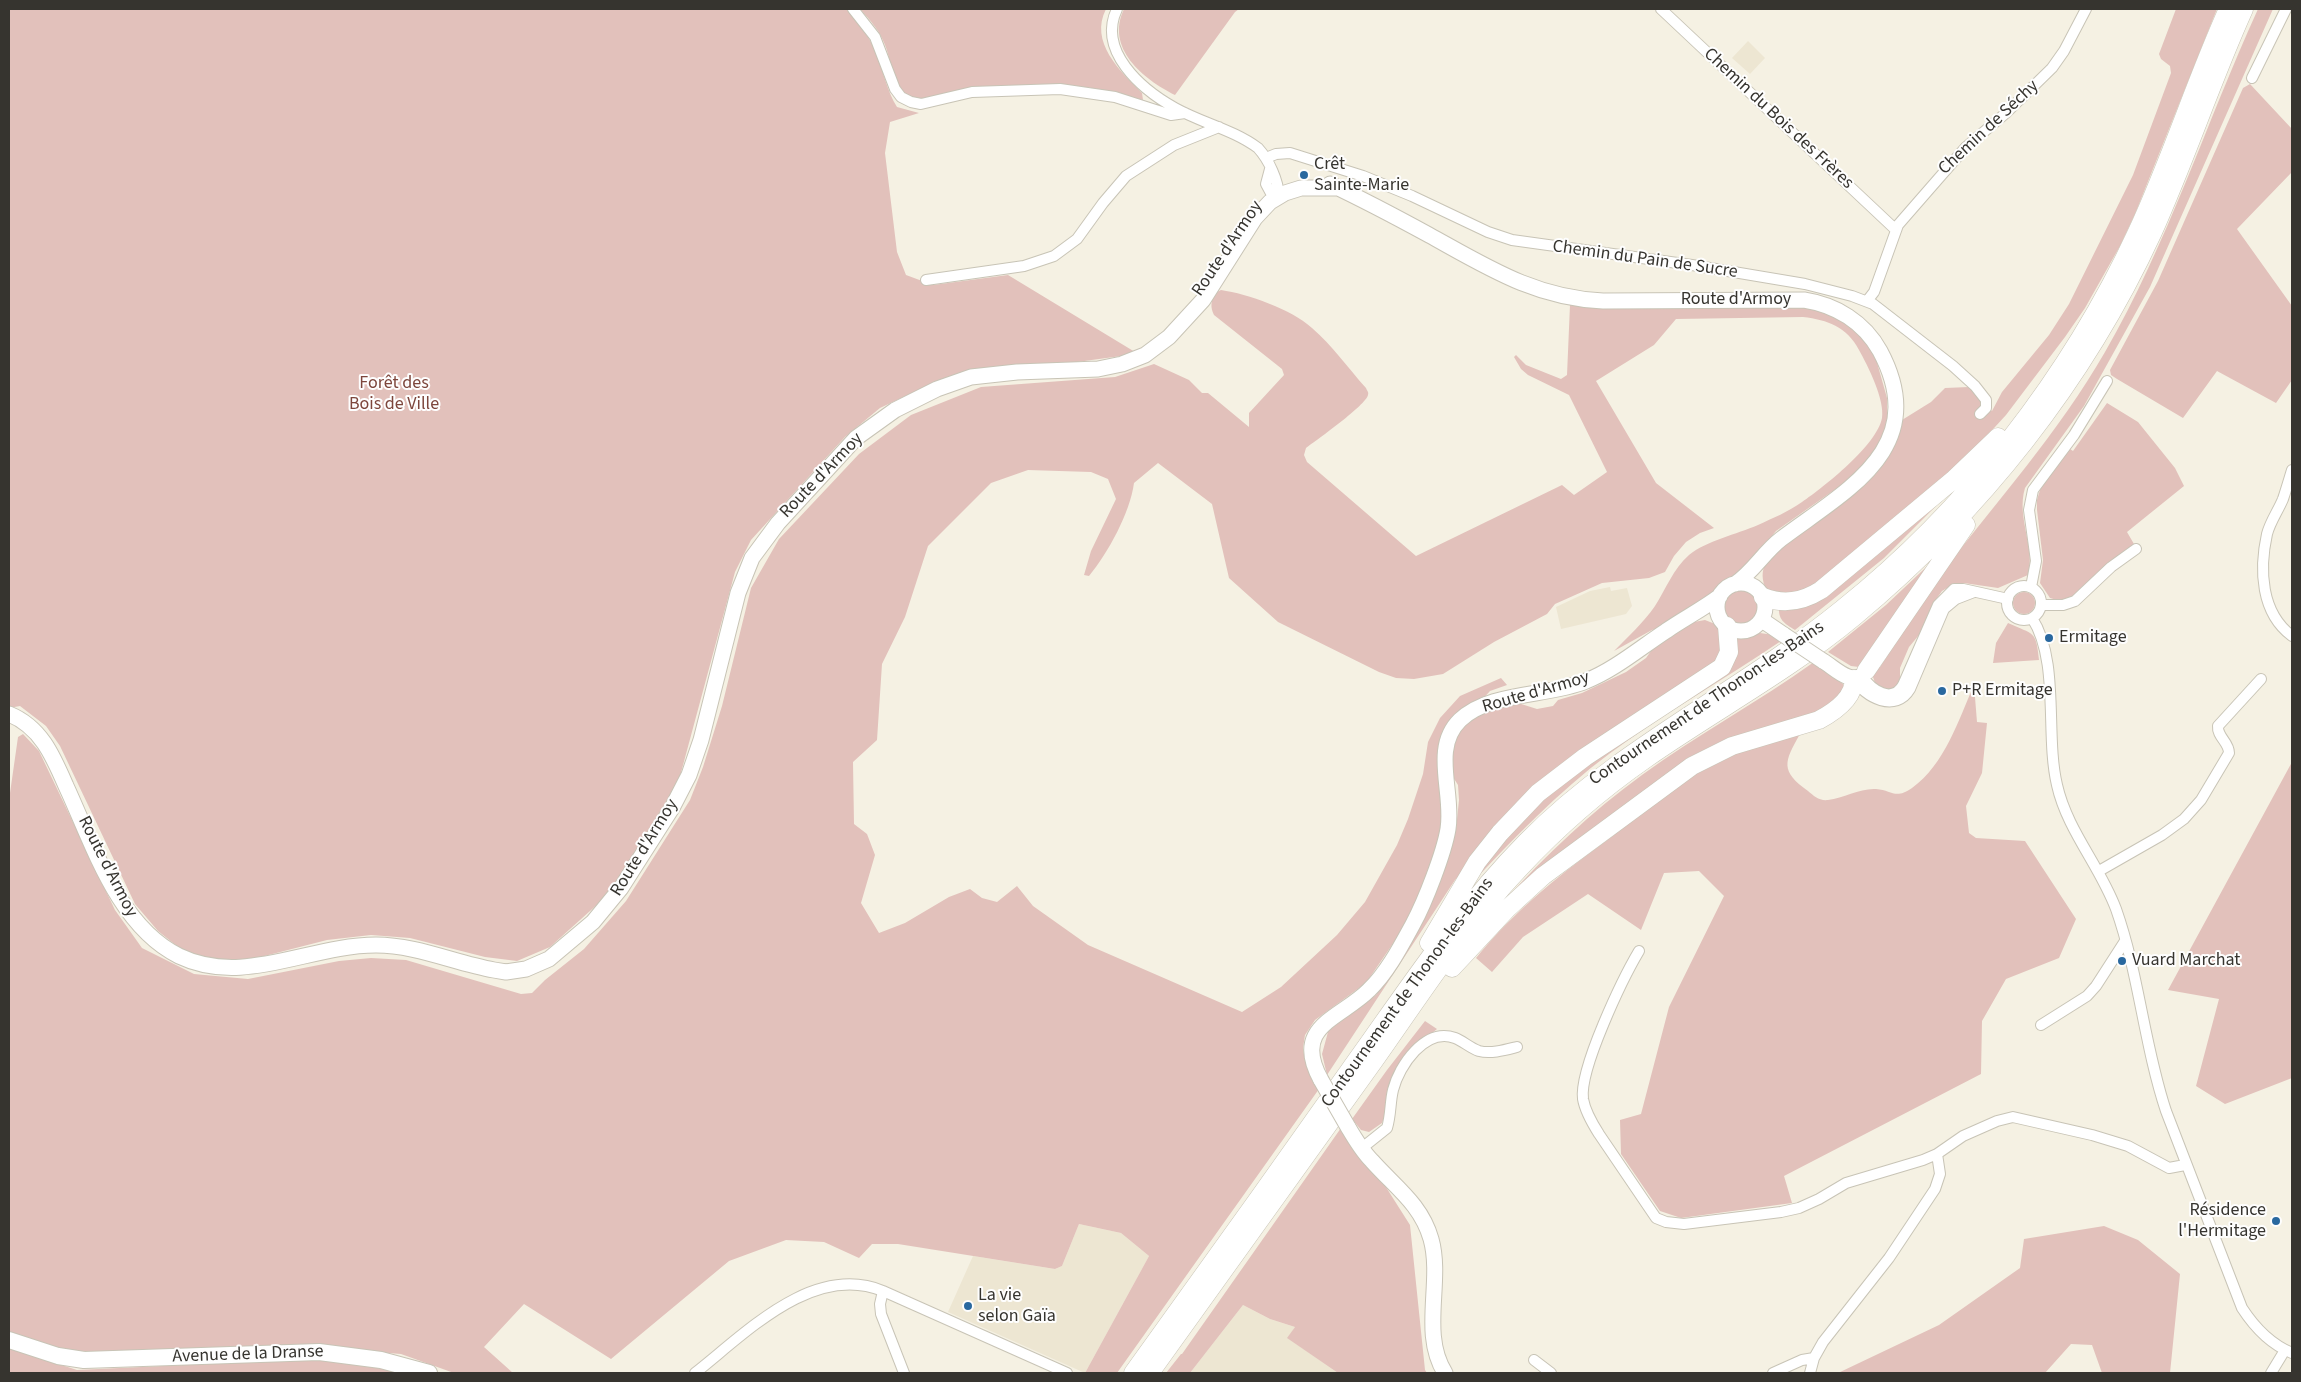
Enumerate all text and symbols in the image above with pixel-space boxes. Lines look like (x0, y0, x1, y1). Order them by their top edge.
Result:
street label: Chemin du Bois des Frères (1699, 44, 1857, 194)
street label: Chemin de Séchy (1934, 76, 2044, 180)
place label: Crêt Sainte-Marie (1314, 154, 1409, 196)
marker: Crêt Sainte-Marie (1298, 169, 1310, 181)
street label: Route d'Armoy (1188, 197, 1268, 301)
street label: Chemin du Pain de Sucre (1551, 236, 1739, 284)
street label: Route d'Armoy (1681, 289, 1791, 311)
park label: Forêt des Bois de Ville (349, 373, 439, 416)
street label: Route d'Armoy (776, 429, 868, 523)
street label: Contournement de Thonon-les-Bains (1585, 617, 1829, 791)
place label: Ermitage (2059, 627, 2127, 649)
marker: Ermitage (2043, 632, 2055, 644)
street label: Route d'Armoy (1480, 667, 1592, 719)
place label: P+R Ermitage (1952, 680, 2053, 702)
marker: P+R Ermitage (1936, 685, 1948, 697)
street label: Route d'Armoy (607, 795, 683, 901)
street label: Route d'Armoy (72, 813, 142, 921)
street label: Contournement de Thonon-les-Bains (1317, 874, 1499, 1112)
place label: Vuard Marchat (2132, 950, 2240, 972)
marker: Vuard Marchat (2116, 955, 2128, 967)
place label: Résidence l'Hermitage (2178, 1200, 2266, 1242)
marker: Résidence l'Hermitage (2270, 1215, 2282, 1227)
place label: La vie selon Gaïa (978, 1285, 1056, 1328)
marker: La vie selon Gaïa (962, 1300, 974, 1312)
street label: Avenue de la Dranse (172, 1342, 324, 1368)

